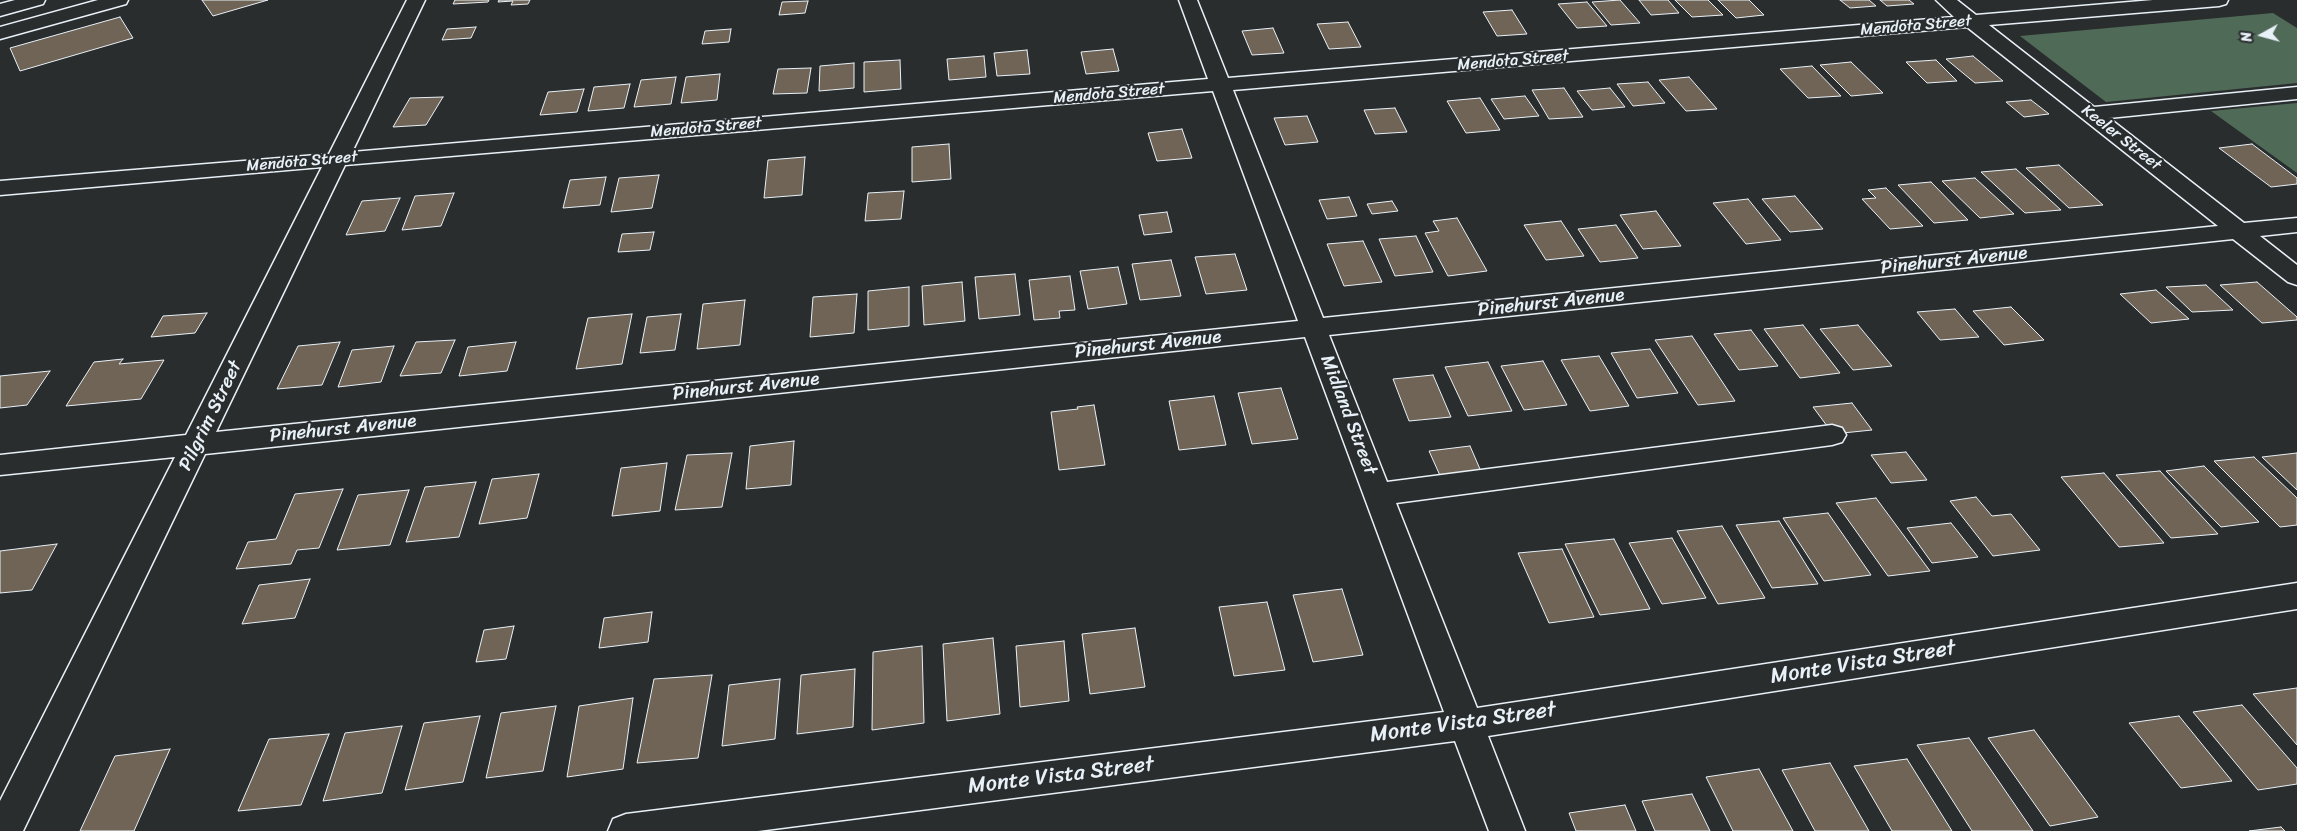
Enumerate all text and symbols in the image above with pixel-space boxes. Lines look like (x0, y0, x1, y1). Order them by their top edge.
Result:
north arrow (2237, 10, 2287, 60)
street label: Mendota Street (1860, 12, 1972, 40)
text: N (2234, 31, 2260, 43)
street label: Mendota Street (1457, 47, 1569, 75)
street label: Mendota Street (1053, 80, 1165, 108)
street label: Keeler Street (2077, 101, 2165, 175)
street label: Mendota Street (650, 114, 762, 142)
street label: Mendota Street (246, 148, 358, 176)
street label: Pinehurst Avenue (1880, 242, 2028, 280)
street label: Pinehurst Avenue (1477, 284, 1625, 322)
street label: Pinehurst Avenue (1074, 326, 1222, 364)
street label: Midland Street (1315, 352, 1381, 478)
street label: Pilgrim Street (175, 357, 247, 475)
street label: Pinehurst Avenue (672, 368, 820, 406)
street label: Pinehurst Avenue (269, 410, 417, 448)
street label: Monte Vista Street (1768, 635, 1958, 691)
street label: Monte Vista Street (1368, 697, 1558, 749)
street label: Monte Vista Street (966, 751, 1156, 801)

